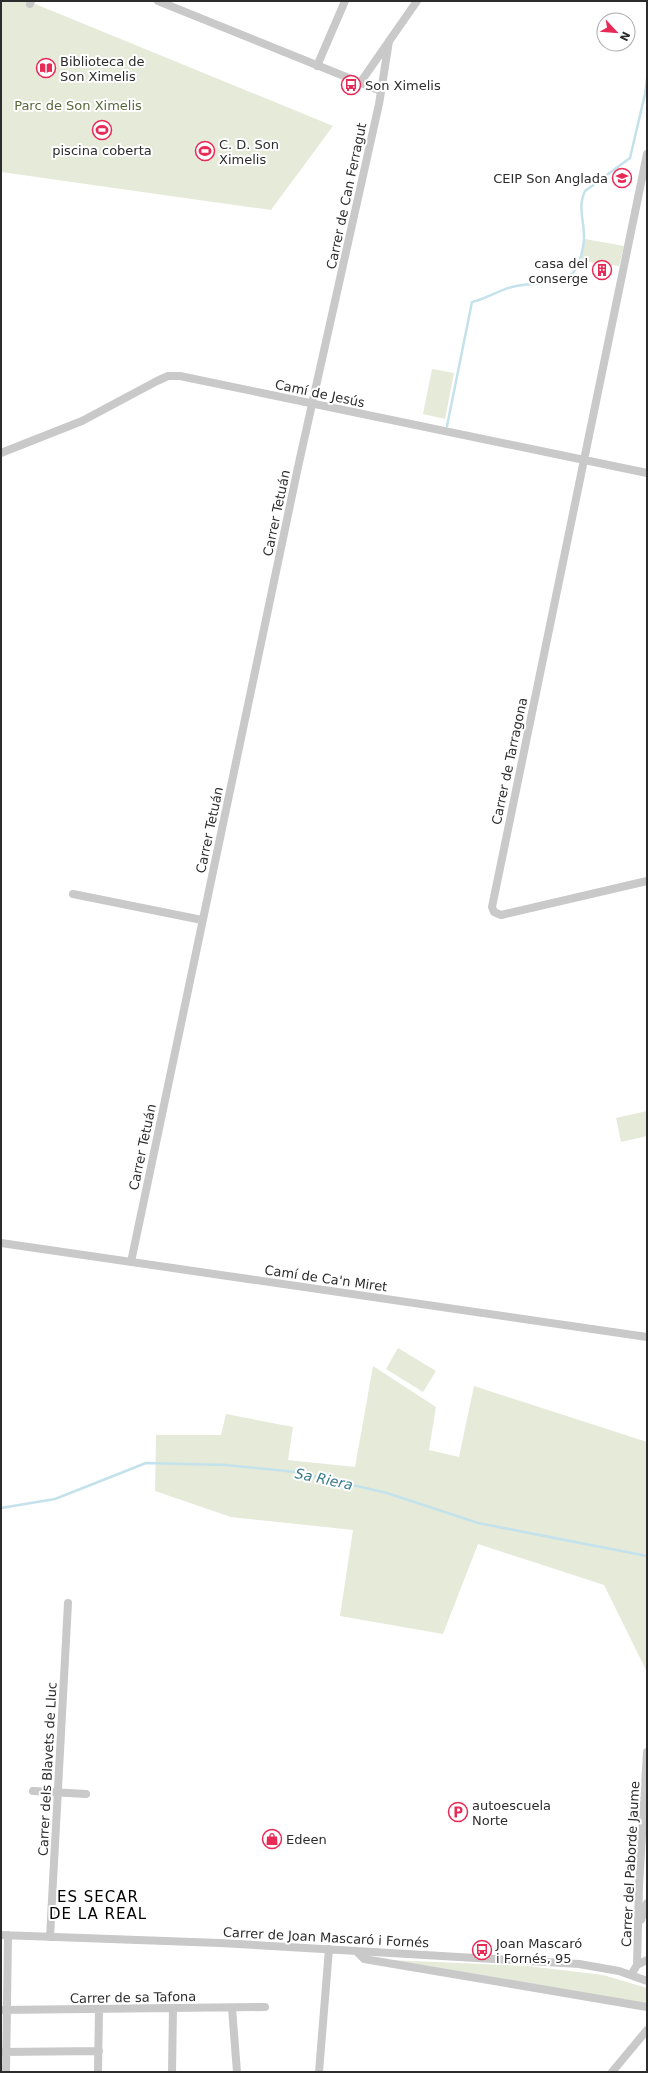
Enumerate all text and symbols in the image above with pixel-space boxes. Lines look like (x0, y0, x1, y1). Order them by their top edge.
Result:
north arrow (596, 12, 636, 52)
text: N (617, 29, 632, 43)
place label: Biblioteca de Son Ximelis (60, 54, 145, 84)
library icon: Biblioteca de Son Ximelis (35, 57, 57, 79)
bus stop icon: Son Ximelis (340, 74, 362, 96)
place label: Son Ximelis (365, 78, 441, 93)
park label: Parc de Son Ximelis (14, 98, 142, 113)
sports icon: piscina coberta (91, 119, 113, 141)
street label: Carrer de Can Ferragut (324, 122, 369, 271)
place label: C. D. Son Ximelis (219, 137, 279, 167)
sports icon: C. D. Son Ximelis (194, 140, 216, 162)
place label: piscina coberta (52, 143, 152, 158)
school or university icon: CEIP Son Anglada (611, 167, 633, 189)
place label: CEIP Son Anglada (493, 171, 608, 186)
place label: casa del conserge (529, 256, 588, 286)
building icon: casa del conserge (591, 259, 613, 281)
street label: Camí de Jesús (274, 377, 366, 410)
street label: Carrer Tetuán (260, 469, 293, 558)
street label: Carrer de Tarragona (489, 696, 530, 826)
street label: Carrer Tetuán (193, 786, 226, 875)
street label: Carrer Tetuán (126, 1103, 159, 1192)
street label: Camí de Ca'n Miret (264, 1262, 388, 1295)
water label: Sa Riera (294, 1465, 354, 1493)
street label: Carrer dels Blavets de Lluc (35, 1682, 60, 1856)
street label: Carrer del Paborde Jaume (619, 1781, 642, 1947)
place label: autoescuela Norte (472, 1798, 551, 1828)
parking icon: autoescuela Norte (447, 1801, 469, 1823)
shop icon: Edeen (261, 1828, 283, 1850)
place label: Edeen (286, 1832, 327, 1847)
district label: ES SECAR DE LA REAL (49, 1888, 147, 1923)
street label: Carrer de Joan Mascaró i Fornés (223, 1925, 430, 1950)
place label: Joan Mascaró i Fornés, 95 (495, 1936, 582, 1966)
bus stop icon: Joan Mascaró i Fornés, 95 (471, 1939, 493, 1961)
street label: Carrer de sa Tafona (70, 1989, 196, 2006)

